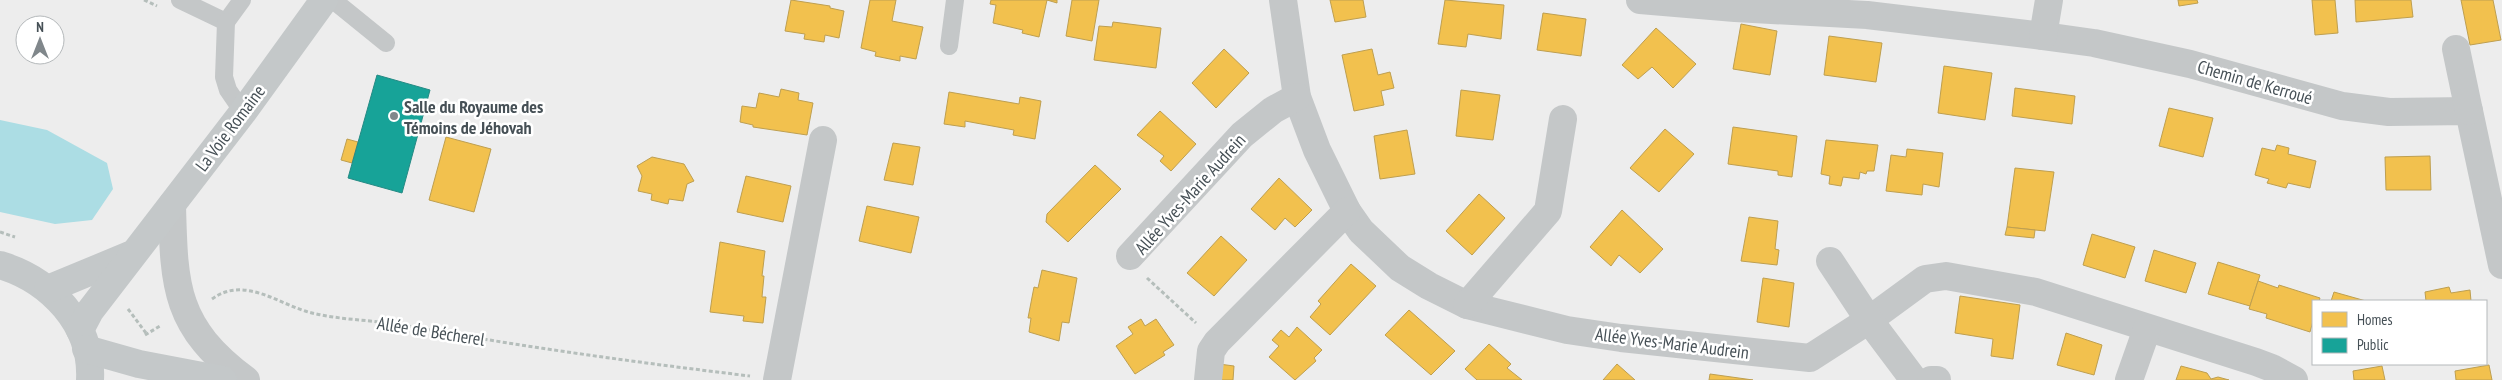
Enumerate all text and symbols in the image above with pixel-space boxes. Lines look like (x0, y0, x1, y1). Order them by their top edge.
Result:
north arrow (15, 15, 65, 65)
text: N (36, 18, 44, 36)
street label: Chemin de Kerroué (2195, 55, 2315, 109)
street label: La Voie Romaine (190, 80, 270, 176)
place label: Salle du Royaume des Témoins de Jéhovah (404, 95, 543, 139)
marker: Salle du Royaume des Témoins de Jéhovah (388, 110, 400, 122)
street label: Allée Yves-Marie Audrein (1130, 129, 1250, 259)
legend (2312, 300, 2487, 365)
text: Homes (2357, 310, 2393, 329)
street label: Allée de Bécherel (376, 311, 487, 351)
street label: Allée Yves-Marie Audrein (1594, 322, 1750, 364)
text: Public (2357, 335, 2389, 354)

